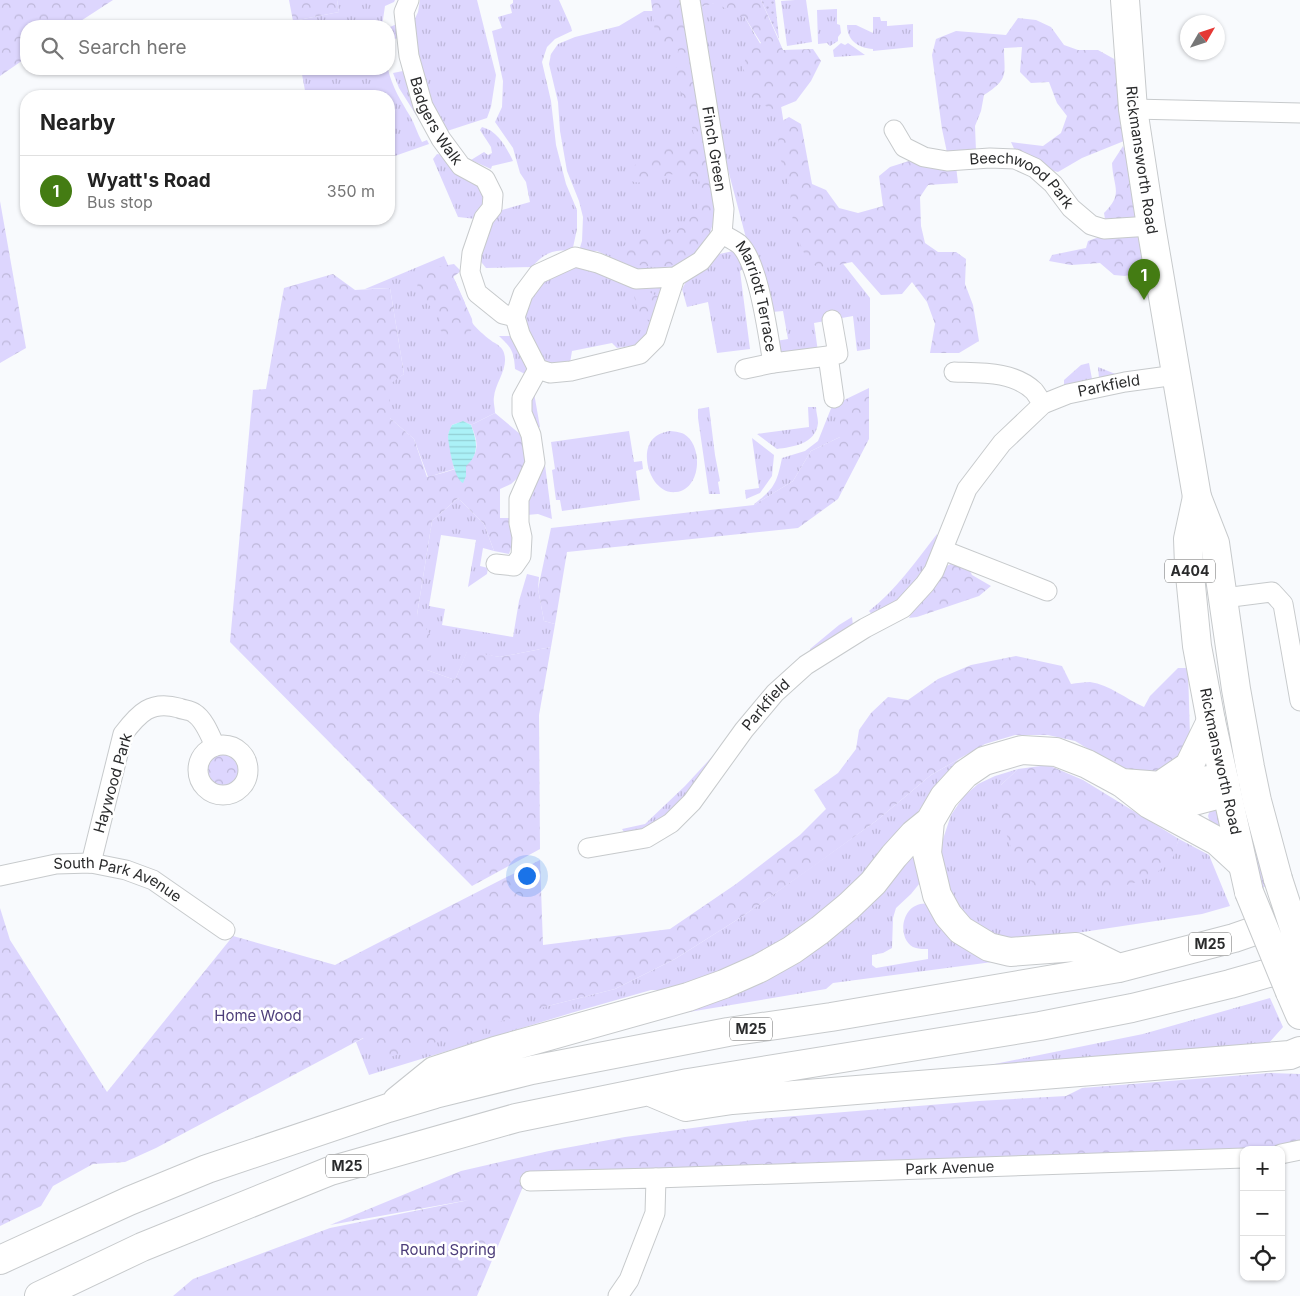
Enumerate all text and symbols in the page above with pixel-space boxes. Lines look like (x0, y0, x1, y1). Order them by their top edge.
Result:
north arrow (1180, 15, 1225, 60)
search box (20, 20, 395, 75)
icon: search (38, 34, 66, 62)
text: Search here (78, 36, 187, 59)
street label: Badgers Walk (406, 74, 467, 169)
street label: Rickmansworth Road (1122, 85, 1162, 236)
street label: Finch Green (698, 105, 731, 193)
text: Nearby (40, 110, 115, 135)
street label: Beechwood Park (969, 148, 1079, 213)
text: Wyatt's Road (87, 169, 211, 192)
text: 1 (53, 181, 59, 201)
text: 350 m (327, 181, 375, 201)
text: Bus stop (87, 192, 153, 212)
street label: Marriott Terrace (732, 237, 781, 353)
pin: 1 (1128, 259, 1160, 300)
street label: Parkfield (1076, 370, 1141, 401)
road number: A404 (1165, 560, 1215, 582)
street label: Parkfield (738, 674, 793, 734)
street label: Rickmansworth Road (1196, 686, 1246, 836)
street label: Haywood Park (89, 730, 136, 835)
street label: South Park Avenue (53, 853, 185, 906)
your location (514, 863, 540, 889)
road number: M25 (1189, 932, 1231, 956)
park label: Home Wood (214, 1006, 302, 1025)
road number: M25 (730, 1018, 772, 1040)
map controls (1240, 1146, 1285, 1281)
button: + (1240, 1146, 1285, 1191)
road number: M25 (326, 1154, 368, 1178)
street label: Park Avenue (905, 1156, 995, 1179)
button: − (1240, 1191, 1285, 1236)
button: locate (1240, 1236, 1285, 1281)
park label: Round Spring (400, 1240, 496, 1259)

